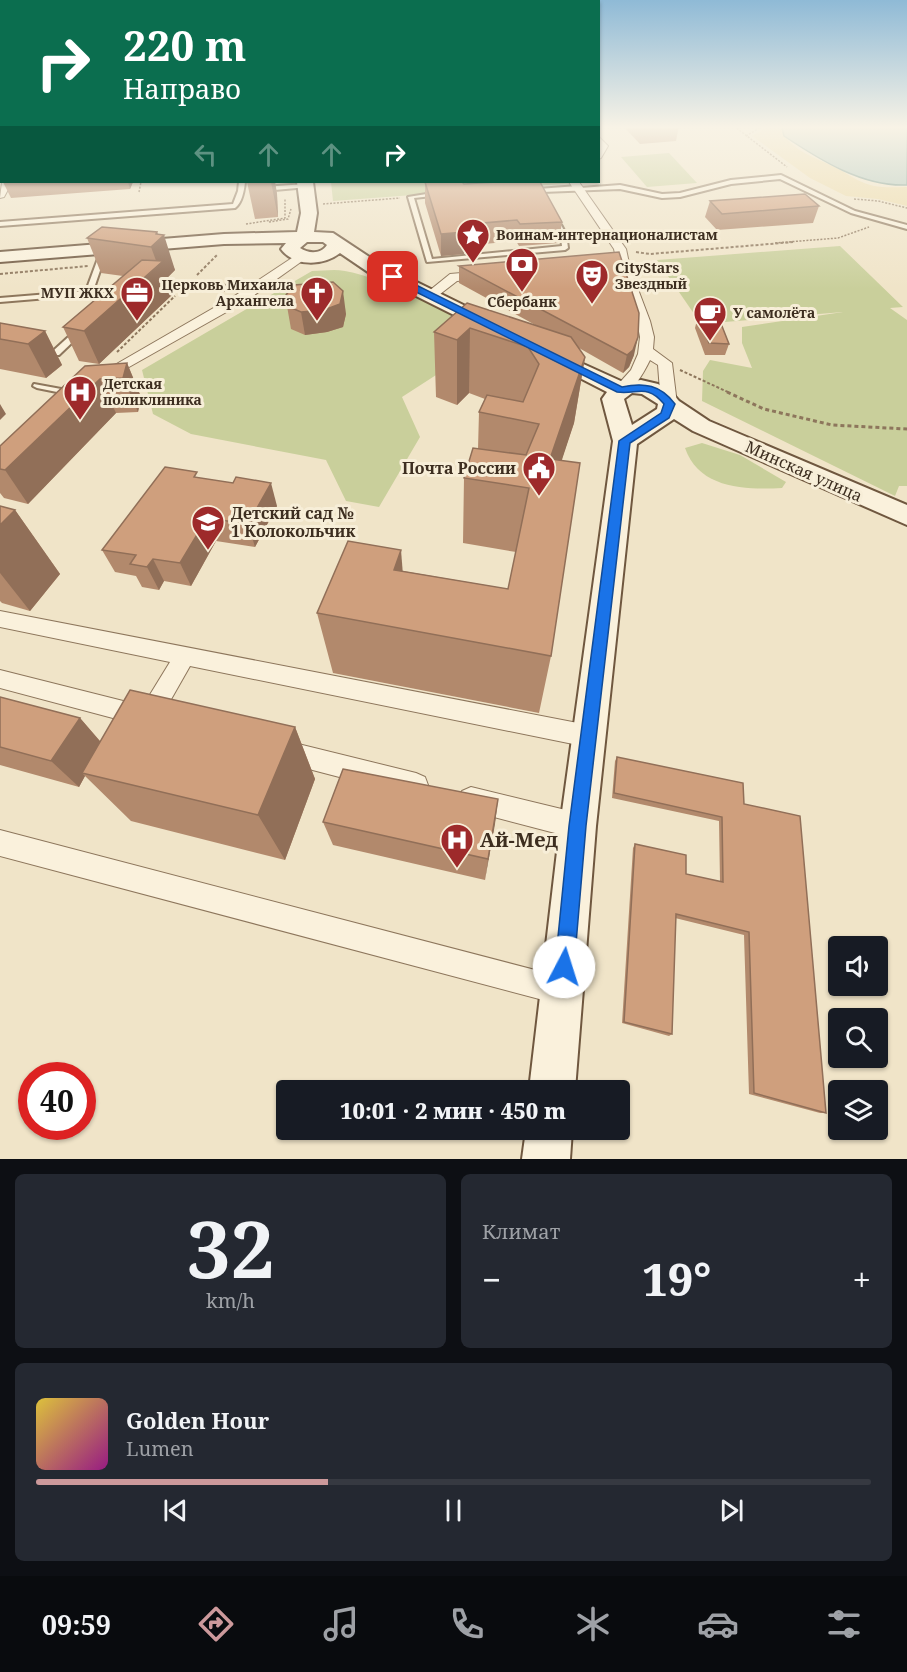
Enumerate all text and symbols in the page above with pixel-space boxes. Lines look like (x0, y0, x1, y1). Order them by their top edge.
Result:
text: 220 m (123, 16, 247, 73)
icon: right (24, 24, 102, 102)
text: Направо (123, 70, 241, 107)
icon: left (189, 138, 222, 171)
icon: ahead (252, 138, 285, 171)
icon: ahead (315, 138, 348, 171)
icon: right (378, 138, 411, 171)
place icon: Воинам-интернационалистам (455, 217, 491, 264)
place label: Воинам-интернационалистам (496, 225, 718, 244)
bank icon: Сбербанк (504, 246, 540, 293)
pin (367, 251, 418, 302)
theatre icon: CityStars Звездный (574, 258, 610, 305)
place label: CityStars Звездный (615, 258, 688, 293)
icon: arrive (376, 260, 409, 293)
office icon: МУП ЖКХ (119, 275, 155, 322)
place label: Церковь Михаила Архангела (161, 275, 294, 310)
church icon: Церковь Михаила Архангела (299, 275, 335, 322)
place label: МУП ЖКХ (41, 283, 115, 302)
place label: Сбербанк (487, 292, 557, 311)
cafe icon: У самолёта (692, 295, 728, 342)
place label: У самолёта (733, 303, 815, 322)
hospital icon: Детская поликлиника (62, 374, 98, 421)
place label: Детская поликлиника (103, 374, 202, 409)
street label: Минская улица (742, 435, 866, 507)
public building icon: Почта России (521, 450, 557, 497)
place label: Почта России (402, 457, 516, 479)
place label: Детский сад № 1 Колокольчик (231, 502, 355, 542)
school or university icon: Детский сад № 1 Колокольчик (190, 504, 226, 551)
hospital icon: Ай-Мед (439, 822, 475, 869)
place label: Ай-Мед (480, 826, 558, 853)
position arrow (532, 935, 596, 999)
map controls (828, 936, 888, 1140)
button: sound (828, 936, 888, 996)
button: search (828, 1008, 888, 1068)
speed limit sign: 40 (18, 1062, 96, 1140)
button: layers (828, 1080, 888, 1140)
text: 10:01 · 2 мин · 450 m (340, 1095, 566, 1125)
text: 32 (186, 1195, 275, 1301)
text: Климат (482, 1218, 560, 1245)
text: 19° (642, 1248, 711, 1309)
text: − (482, 1257, 501, 1302)
text: + (853, 1257, 871, 1302)
text: km/h (206, 1287, 255, 1314)
text: Golden Hour (126, 1405, 269, 1435)
text: Lumen (126, 1435, 194, 1462)
icon: previous (159, 1494, 192, 1527)
icon: pause (437, 1494, 470, 1527)
icon: next (715, 1494, 748, 1527)
icon: directions (195, 1603, 237, 1645)
icon: music (320, 1603, 362, 1645)
icon: phone (446, 1603, 488, 1645)
icon: climate (572, 1603, 614, 1645)
icon: car (697, 1603, 739, 1645)
icon: filters (823, 1603, 865, 1645)
text: 09:59 (42, 1606, 111, 1643)

